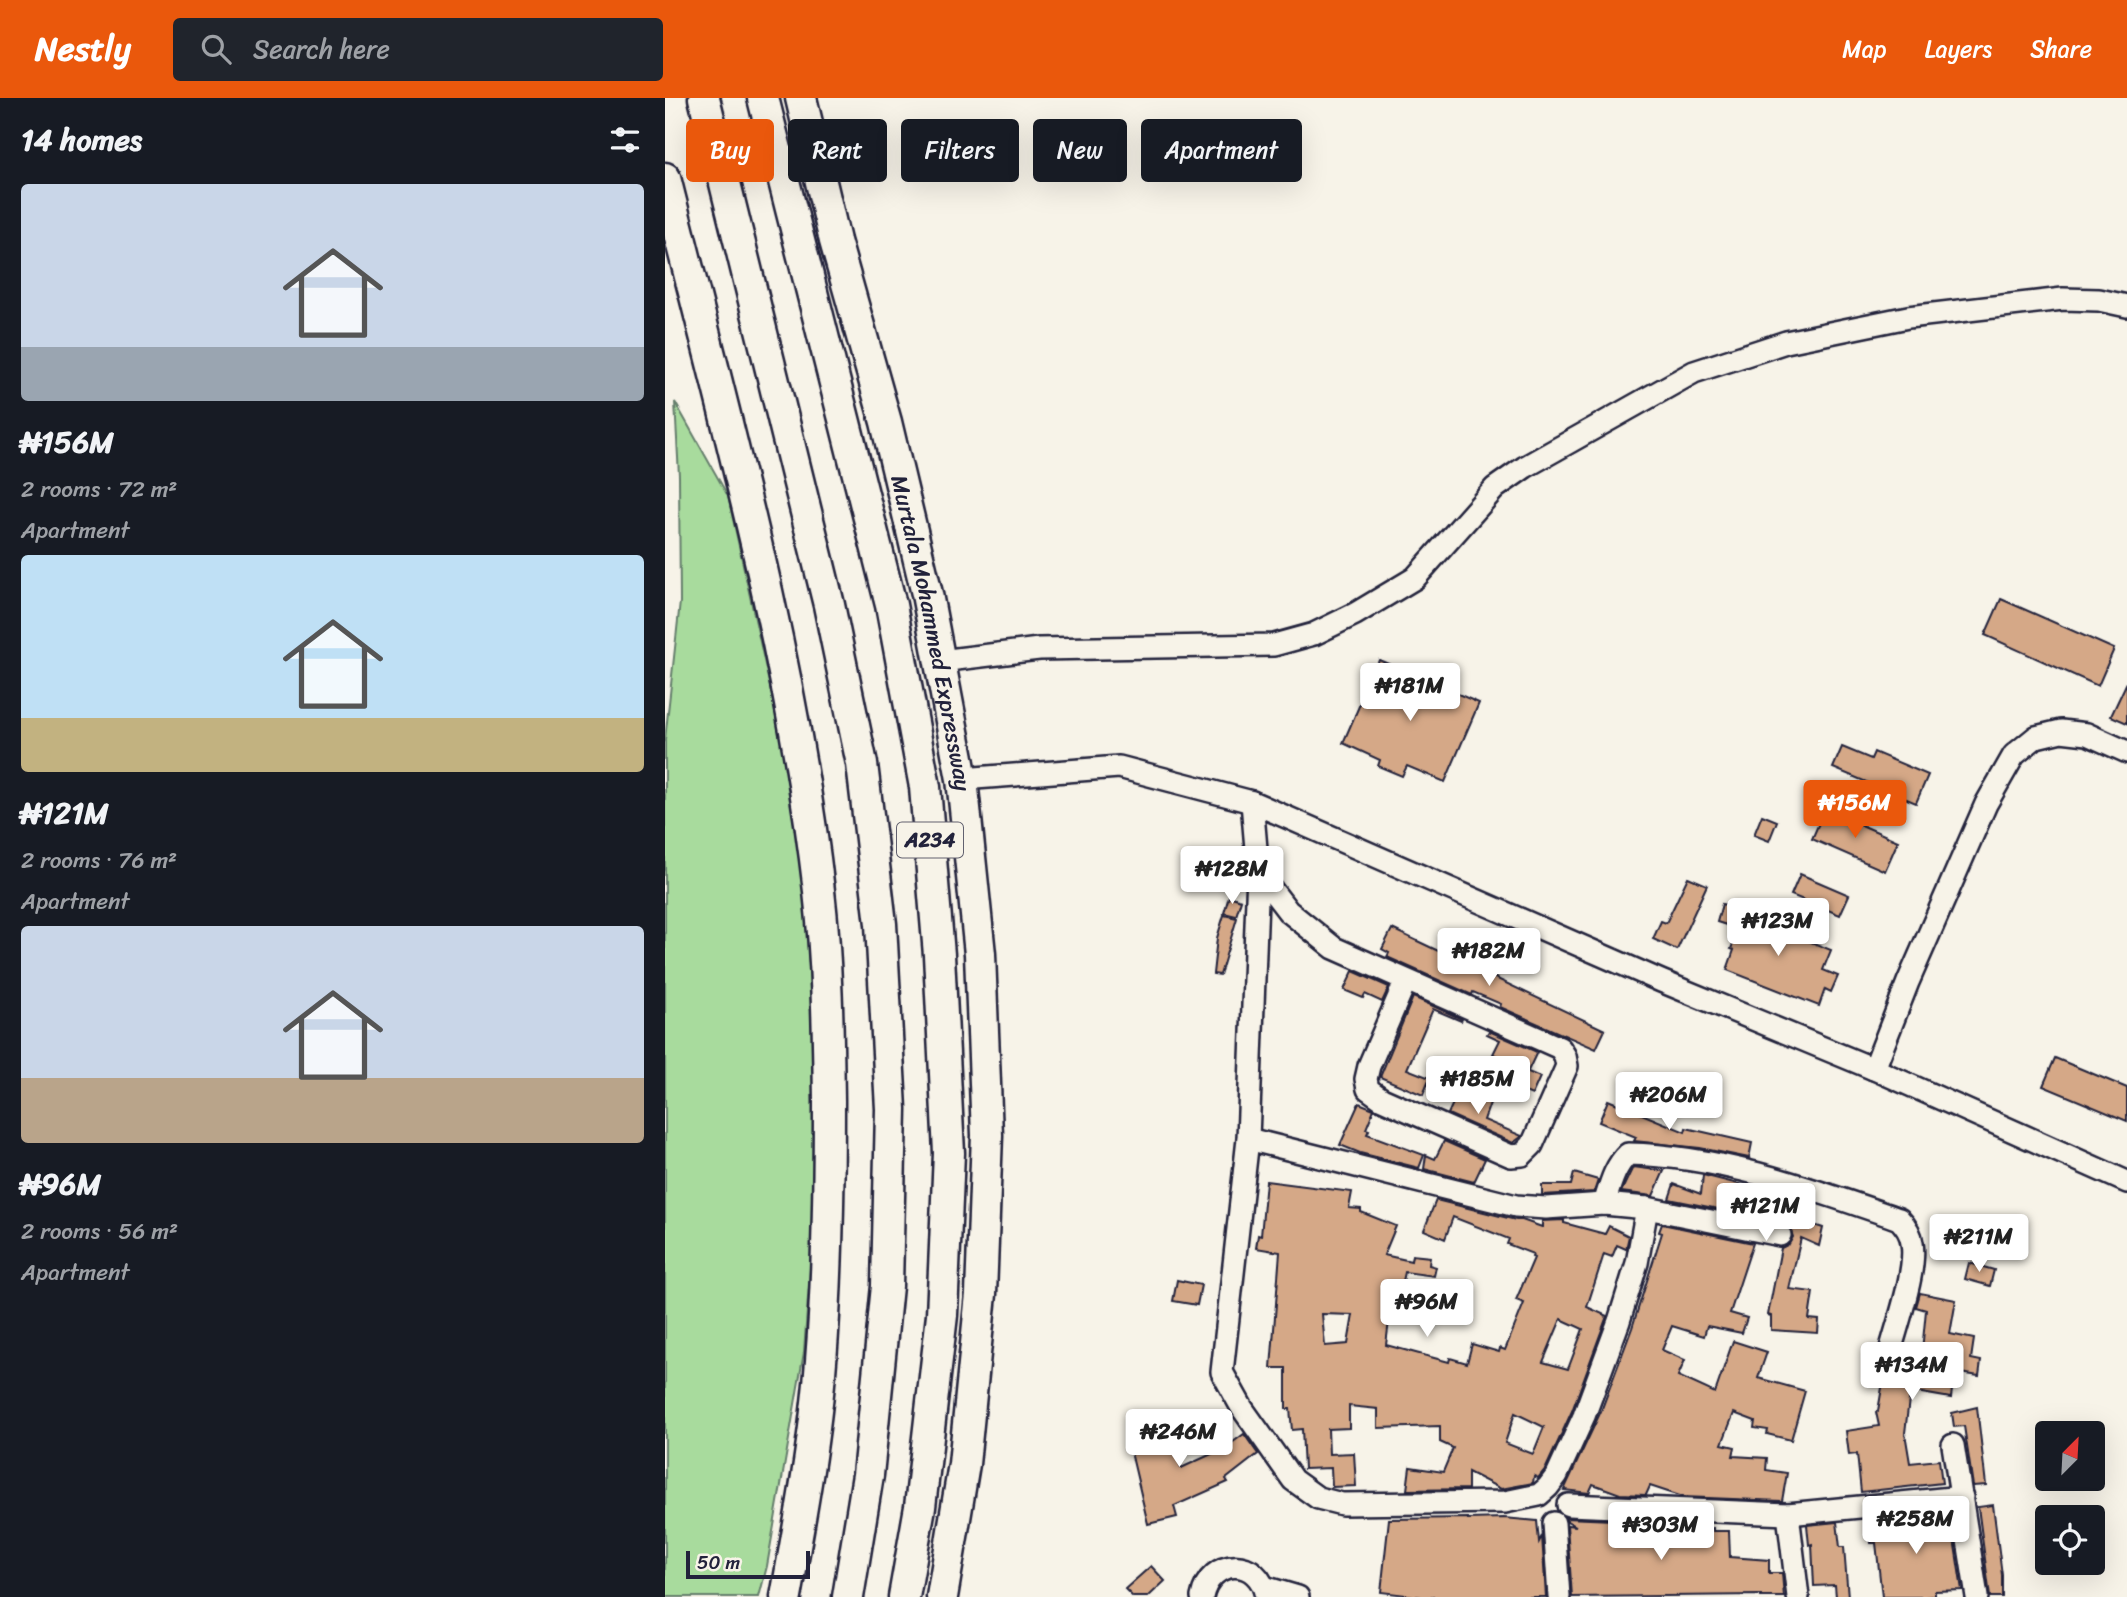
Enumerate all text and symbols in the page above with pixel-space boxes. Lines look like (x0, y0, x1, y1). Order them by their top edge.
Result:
search box (173, 18, 663, 81)
text: Nestly (35, 20, 131, 78)
text: Search here (253, 26, 390, 72)
text: Map (1842, 28, 1887, 70)
text: Layers (1925, 28, 1992, 70)
text: Share (2030, 28, 2092, 70)
icon: search (197, 30, 235, 68)
text: 14 homes (21, 113, 142, 167)
chip: Buy (686, 119, 774, 182)
chip: Rent (788, 119, 887, 182)
chip: Filters (901, 119, 1019, 182)
chip: New (1033, 119, 1127, 182)
chip: Apartment (1141, 119, 1302, 182)
icon: filters (606, 121, 644, 159)
icon: home (270, 230, 396, 356)
text: ₦156M (21, 415, 114, 469)
text: 2 rooms · 72 m² (21, 469, 177, 510)
street label: Murtala Mohammed Expressway (879, 471, 984, 793)
text: Apartment (21, 510, 130, 551)
icon: home (270, 601, 396, 727)
pin: ₦181M (1361, 664, 1459, 723)
text: ₦181M (1376, 665, 1444, 706)
pin: ₦156M (1806, 780, 1904, 840)
text: ₦156M (1819, 782, 1891, 823)
text: ₦121M (21, 786, 108, 840)
road number: A234 (897, 822, 963, 858)
text: 2 rooms · 76 m² (21, 840, 177, 881)
pin: ₦128M (1183, 846, 1281, 906)
text: ₦128M (1196, 848, 1268, 889)
text: Apartment (21, 881, 130, 922)
pin: ₦123M (1729, 898, 1827, 958)
text: ₦123M (1743, 900, 1813, 941)
pin: ₦182M (1440, 928, 1538, 988)
text: ₦182M (1453, 930, 1525, 971)
icon: home (270, 972, 396, 1098)
pin: ₦185M (1429, 1056, 1527, 1116)
text: ₦185M (1442, 1058, 1514, 1099)
pin: ₦206M (1620, 1072, 1718, 1132)
text: ₦206M (1632, 1074, 1706, 1115)
text: ₦96M (21, 1157, 101, 1211)
pin: ₦121M (1717, 1184, 1815, 1243)
text: ₦121M (1732, 1185, 1800, 1226)
text: 2 rooms · 56 m² (21, 1211, 178, 1252)
pin: ₦211M (1930, 1214, 2028, 1274)
text: ₦211M (1945, 1216, 2013, 1257)
text: Apartment (21, 1252, 130, 1293)
pin: ₦96M (1386, 1280, 1468, 1339)
text: ₦96M (1396, 1281, 1458, 1322)
pin: ₦134M (1863, 1342, 1961, 1402)
text: ₦134M (1877, 1344, 1947, 1385)
pin: ₦246M (1130, 1410, 1228, 1469)
text: ₦246M (1142, 1411, 1216, 1452)
north arrow (2035, 1421, 2105, 1491)
map controls (2035, 1421, 2105, 1575)
pin: ₦258M (1867, 1496, 1965, 1556)
text: ₦258M (1878, 1498, 1954, 1539)
pin: ₦303M (1612, 1502, 1710, 1562)
text: ₦303M (1624, 1504, 1698, 1545)
button: locate (2035, 1505, 2105, 1575)
text: 50 m (697, 1546, 740, 1579)
scale bar (686, 1548, 810, 1580)

